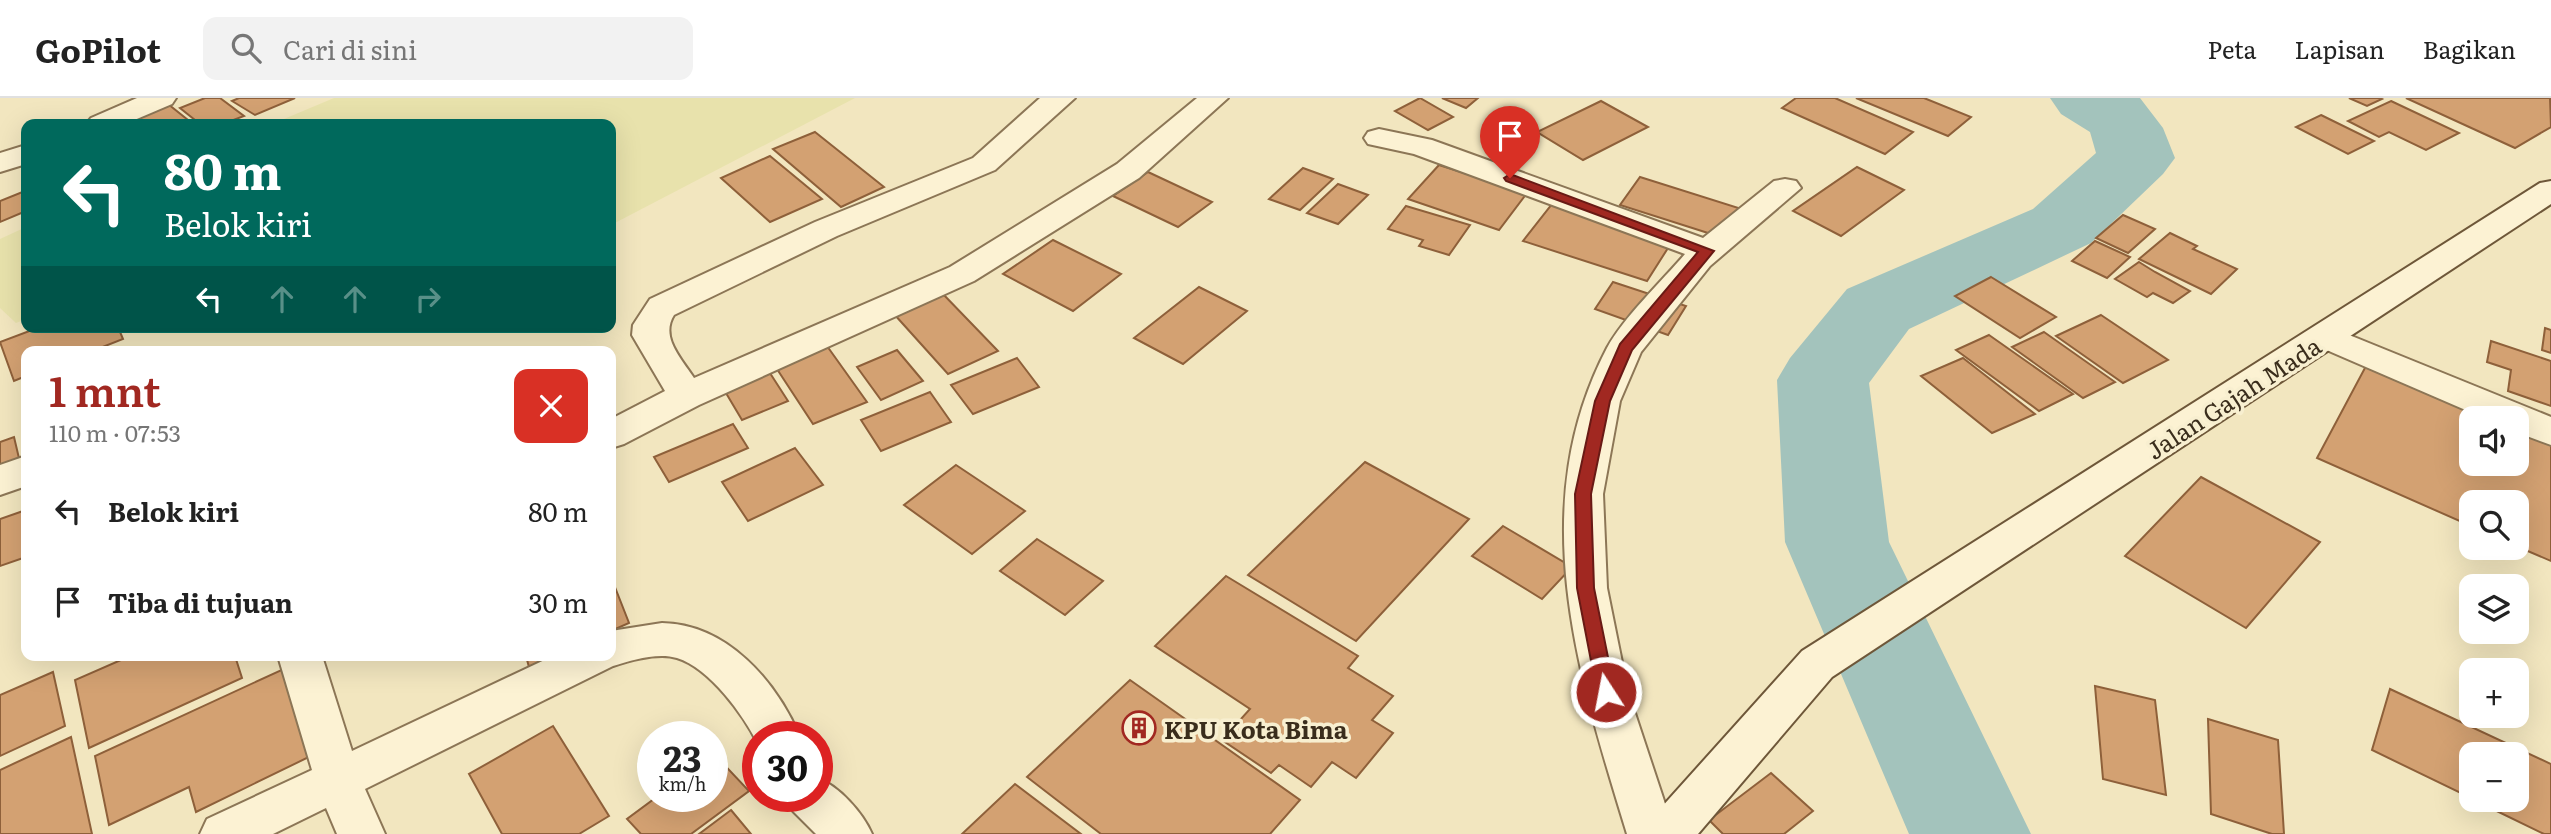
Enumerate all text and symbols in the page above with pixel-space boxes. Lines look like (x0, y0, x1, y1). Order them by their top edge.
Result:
search box (203, 17, 693, 80)
text: GoPilot (35, 24, 161, 73)
icon: search (227, 29, 265, 67)
text: Cari di sini (283, 29, 417, 68)
text: Peta (2207, 31, 2256, 66)
text: Lapisan (2294, 31, 2385, 66)
text: Bagikan (2423, 31, 2516, 66)
pin (1480, 106, 1540, 178)
icon: arrive (1491, 117, 1529, 155)
text: 80 m (164, 132, 282, 205)
icon: left (49, 147, 140, 238)
text: Belok kiri (164, 199, 312, 247)
icon: left (190, 280, 228, 318)
icon: ahead (263, 280, 301, 318)
icon: ahead (336, 280, 374, 318)
icon: right (409, 280, 447, 318)
street label: Jalan Gajah Mada (2139, 327, 2327, 467)
text: 1 mnt (49, 358, 161, 420)
button: close (514, 369, 588, 443)
map controls (2459, 406, 2529, 812)
button: sound (2459, 406, 2529, 476)
text: 110 m · 07:53 (49, 415, 181, 449)
button: search (2459, 490, 2529, 560)
text: Belok kiri (108, 491, 239, 530)
text: 80 m (528, 491, 588, 530)
icon: left (49, 492, 87, 530)
button: layers (2459, 574, 2529, 644)
text: Tiba di tujuan (108, 582, 293, 621)
text: 30 m (528, 582, 588, 621)
icon: arrive (49, 583, 87, 621)
position arrow (1569, 655, 1643, 729)
button: + (2459, 658, 2529, 728)
building icon: KPU Kota Bima (1120, 709, 1158, 747)
place label: KPU Kota Bima (1164, 711, 1348, 746)
speed limit sign: 30 (742, 721, 833, 812)
text: 23 (663, 731, 702, 783)
button: − (2459, 742, 2529, 812)
text: km/h (659, 770, 706, 797)

